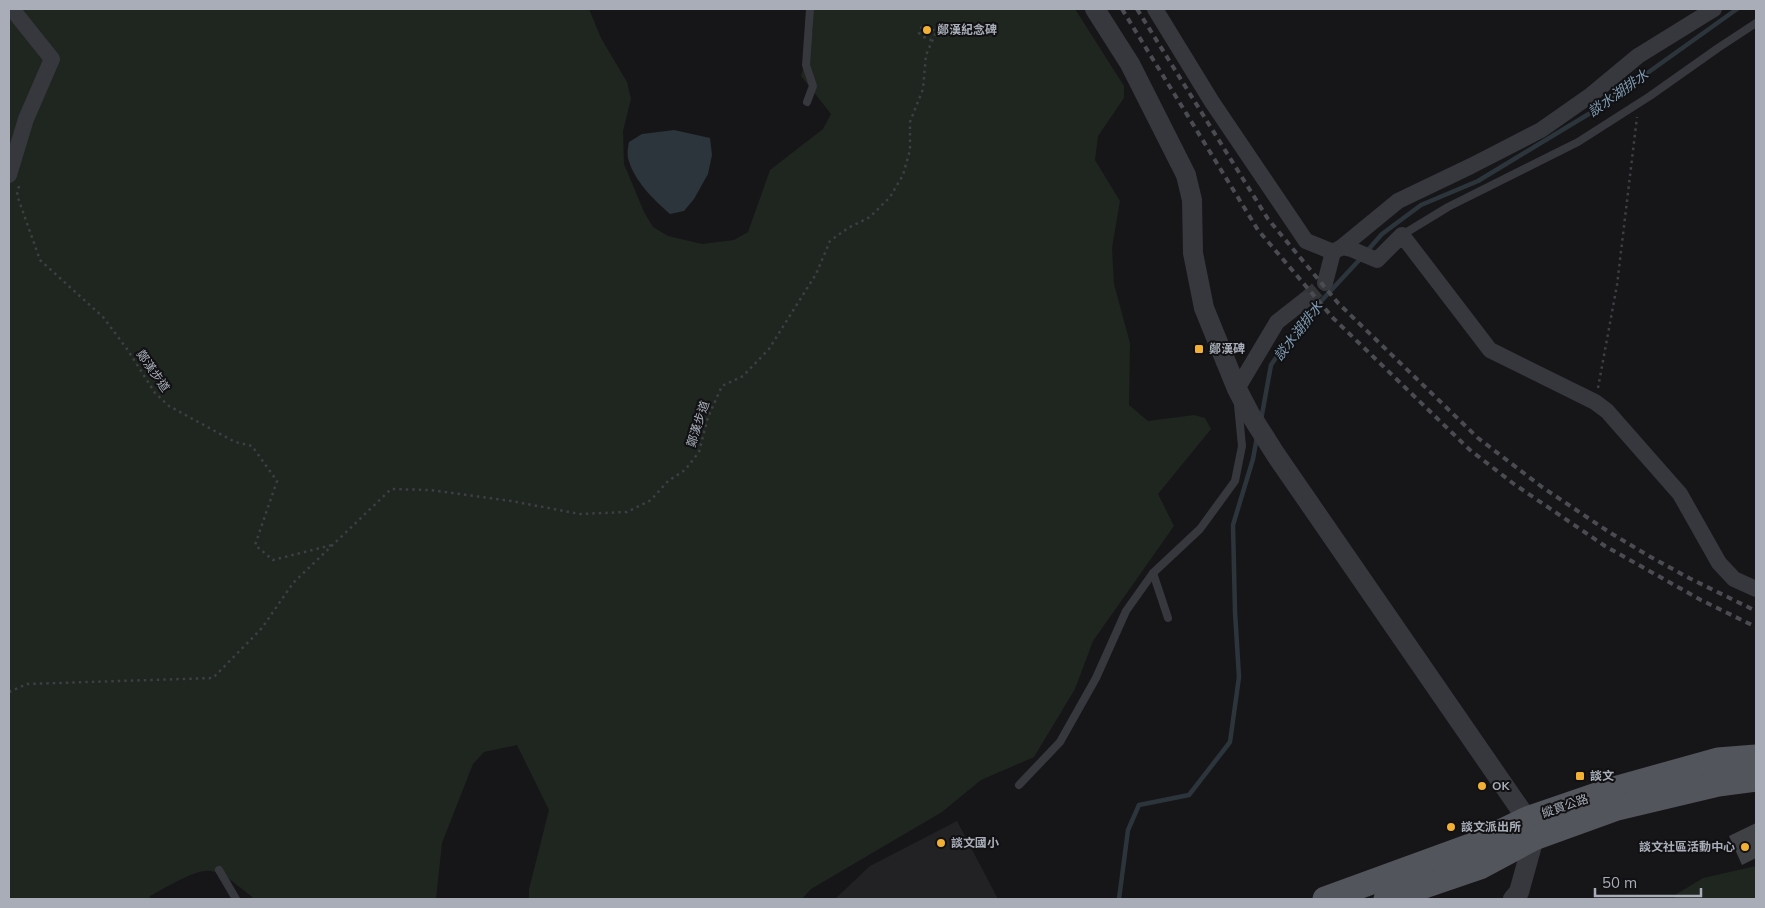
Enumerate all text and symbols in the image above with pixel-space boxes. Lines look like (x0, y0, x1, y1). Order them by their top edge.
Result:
place label: 鄭漢紀念碑 (937, 22, 997, 37)
marker: 鄭漢紀念碑 (921, 24, 933, 36)
water label: 談水湖排水 (1584, 65, 1653, 120)
water label: 談水湖排水 (1269, 297, 1327, 364)
place label: 鄭漢碑 (1209, 341, 1245, 356)
marker: 鄭漢碑 (1193, 343, 1205, 355)
street label: 鄭漢步道 (133, 347, 173, 395)
street label: 鄭漢步道 (683, 399, 712, 449)
place label: 談文 (1590, 768, 1614, 783)
marker: 談文 (1574, 770, 1586, 782)
place label: OK (1492, 778, 1510, 793)
marker: OK (1476, 780, 1488, 792)
street label: 縱貫公路 (1540, 791, 1590, 820)
place label: 談文派出所 (1461, 819, 1521, 834)
marker: 談文派出所 (1445, 821, 1457, 833)
place label: 談文國小 (951, 835, 999, 850)
marker: 談文國小 (935, 837, 947, 849)
place label: 談文社區活動中心 (1639, 839, 1735, 854)
marker: 談文社區活動中心 (1739, 841, 1751, 853)
scale bar (1595, 866, 1701, 898)
text: 50 m (1602, 873, 1637, 892)

